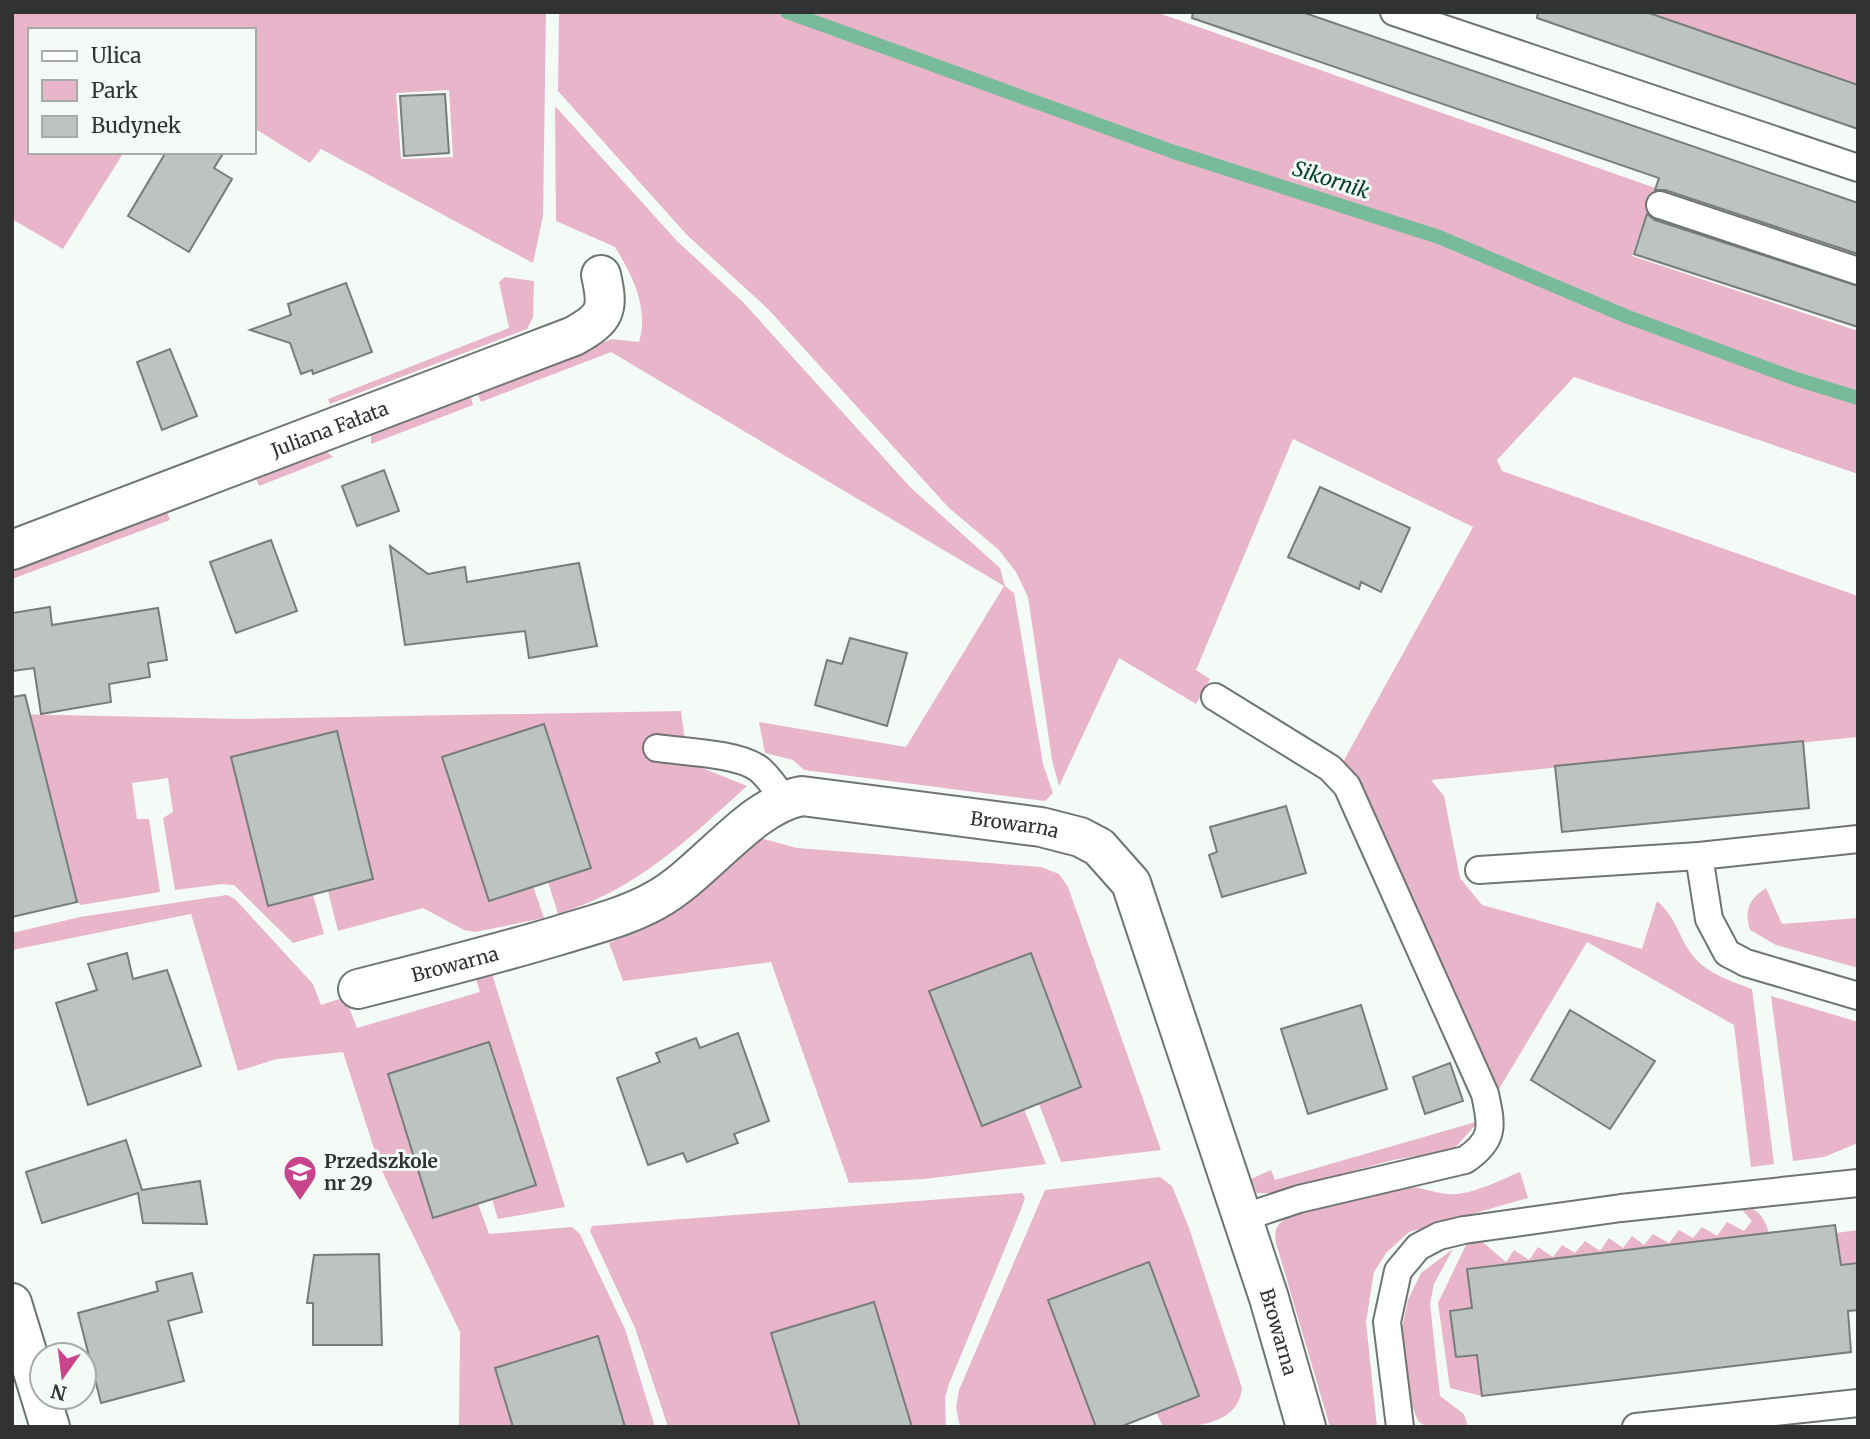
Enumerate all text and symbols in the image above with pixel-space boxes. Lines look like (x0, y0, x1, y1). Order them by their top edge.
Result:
legend (28, 28, 256, 154)
text: Ulica (91, 42, 141, 69)
text: Park (91, 77, 138, 104)
text: Budynek (91, 112, 182, 139)
water label: Sikornik (1289, 154, 1373, 205)
street label: Juliana Fałata (267, 396, 392, 463)
street label: Browarna (969, 806, 1062, 843)
street label: Browarna (409, 941, 501, 987)
place label: Przedszkole nr 29 (324, 1149, 438, 1195)
school or university icon: Przedszkole nr 29 (281, 1153, 319, 1202)
street label: Browarna (1255, 1285, 1303, 1378)
north arrow (28, 1341, 98, 1411)
text: N (49, 1379, 69, 1406)

